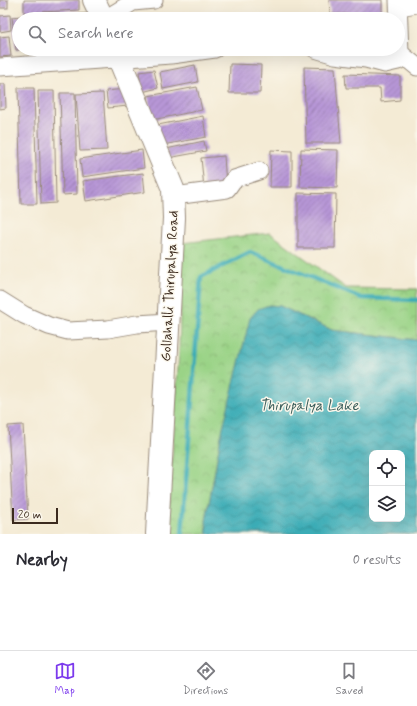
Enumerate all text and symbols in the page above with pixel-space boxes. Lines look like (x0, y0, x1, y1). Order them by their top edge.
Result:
search box (12, 12, 405, 56)
icon: search (26, 23, 48, 45)
text: Search here (58, 24, 134, 44)
street label: Gollahalli Thirupalya Road (157, 210, 183, 362)
water label: Thirupalya Lake (259, 396, 360, 416)
map controls (369, 450, 405, 522)
button: locate (369, 450, 405, 486)
button: layers (369, 486, 405, 522)
scale bar (12, 506, 58, 525)
text: 20 m (18, 508, 41, 522)
text: Nearby (16, 549, 68, 571)
text: 0 results (353, 552, 401, 569)
tab: Map (54, 660, 76, 698)
tab: Directions (183, 660, 228, 698)
tab: Saved (336, 660, 363, 698)

